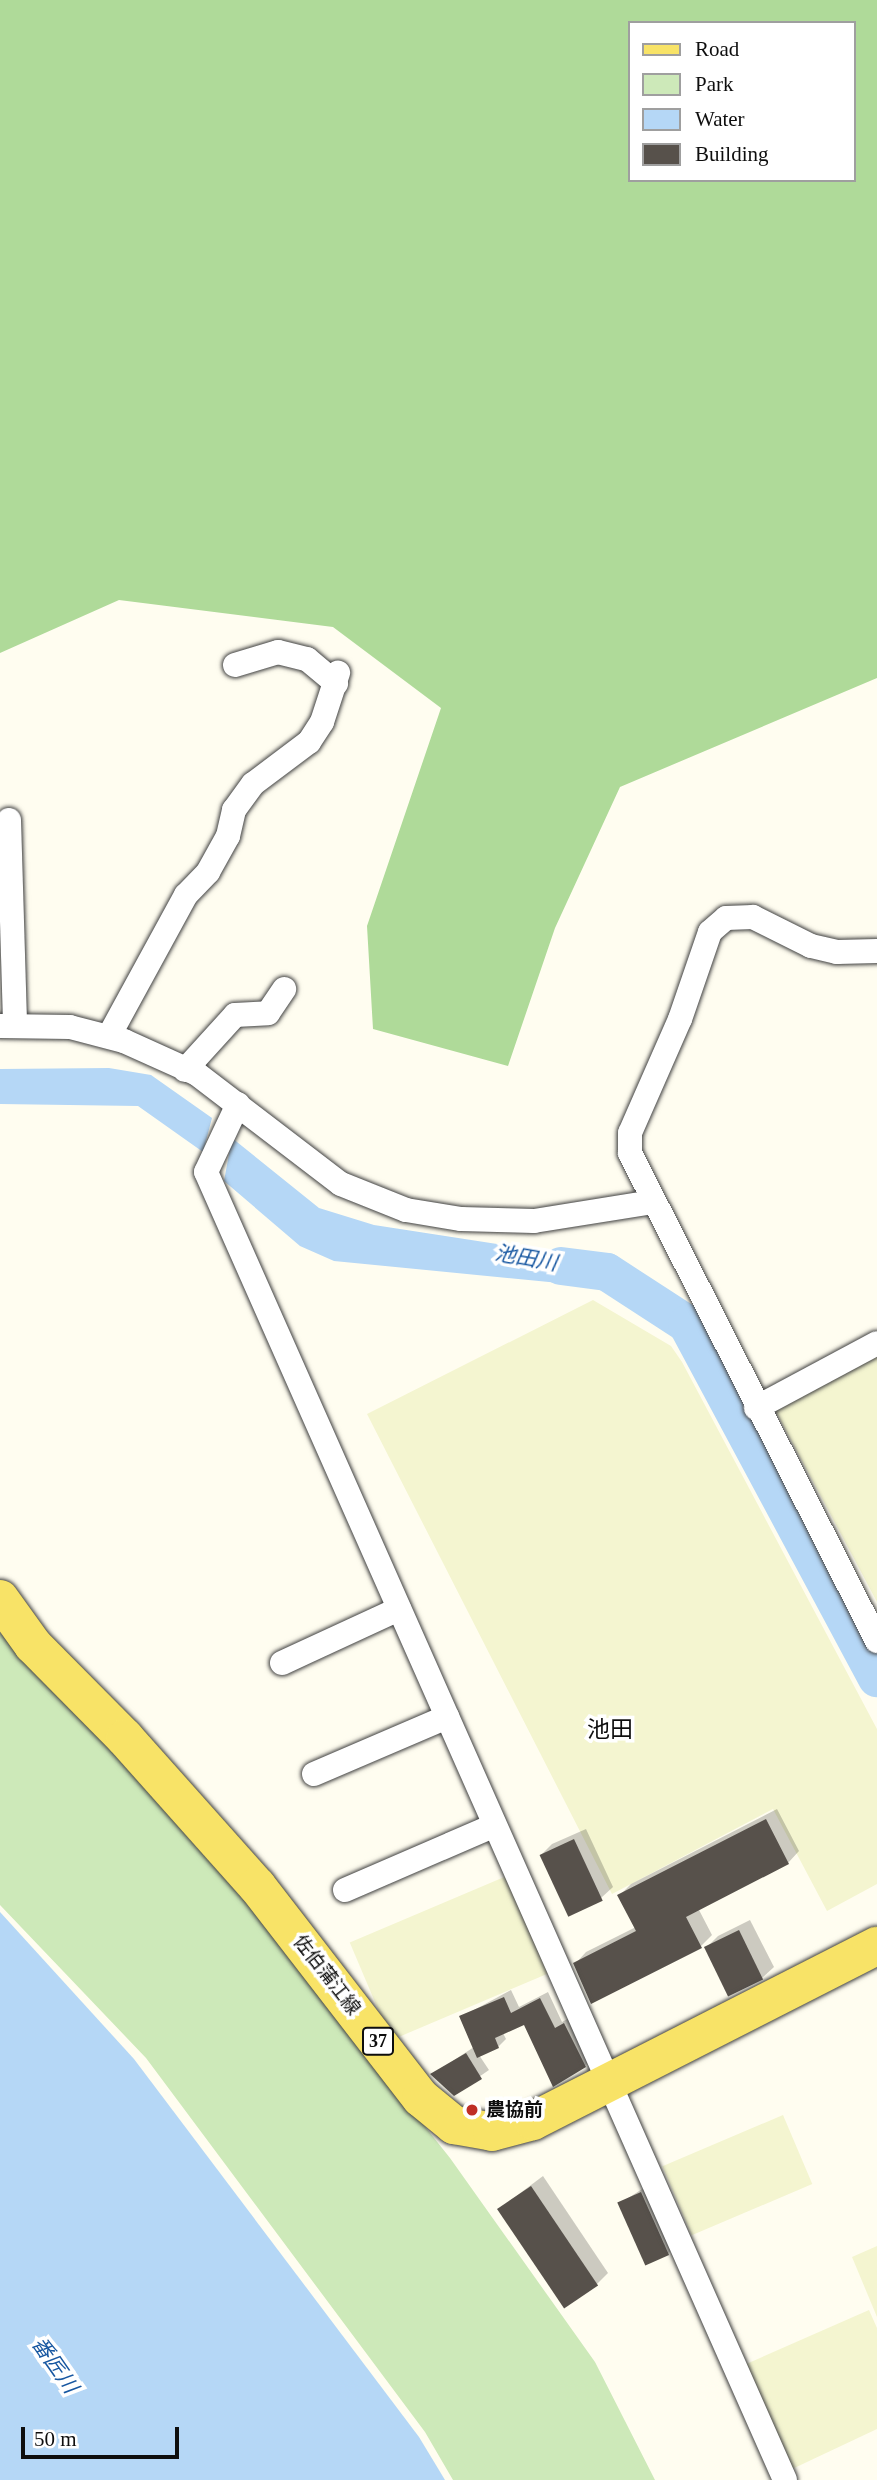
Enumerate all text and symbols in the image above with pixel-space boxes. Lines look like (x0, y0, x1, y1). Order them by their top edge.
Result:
legend (628, 21, 856, 182)
text: Road (695, 37, 739, 61)
text: Park (695, 72, 734, 96)
text: Water (695, 107, 745, 131)
text: Building (695, 142, 769, 166)
water label: 池田川 (493, 1240, 559, 1276)
district label: 池田 (587, 1716, 633, 1744)
street label: 佐伯蒲江線 (289, 1931, 365, 2019)
road number: 37 (360, 2026, 396, 2056)
place label: 農協前 (486, 2099, 543, 2121)
marker: 農協前 (464, 2102, 480, 2118)
water label: 番匠川 (27, 2332, 83, 2398)
scale bar (24, 2414, 182, 2458)
text: 50 m (34, 2427, 77, 2451)

